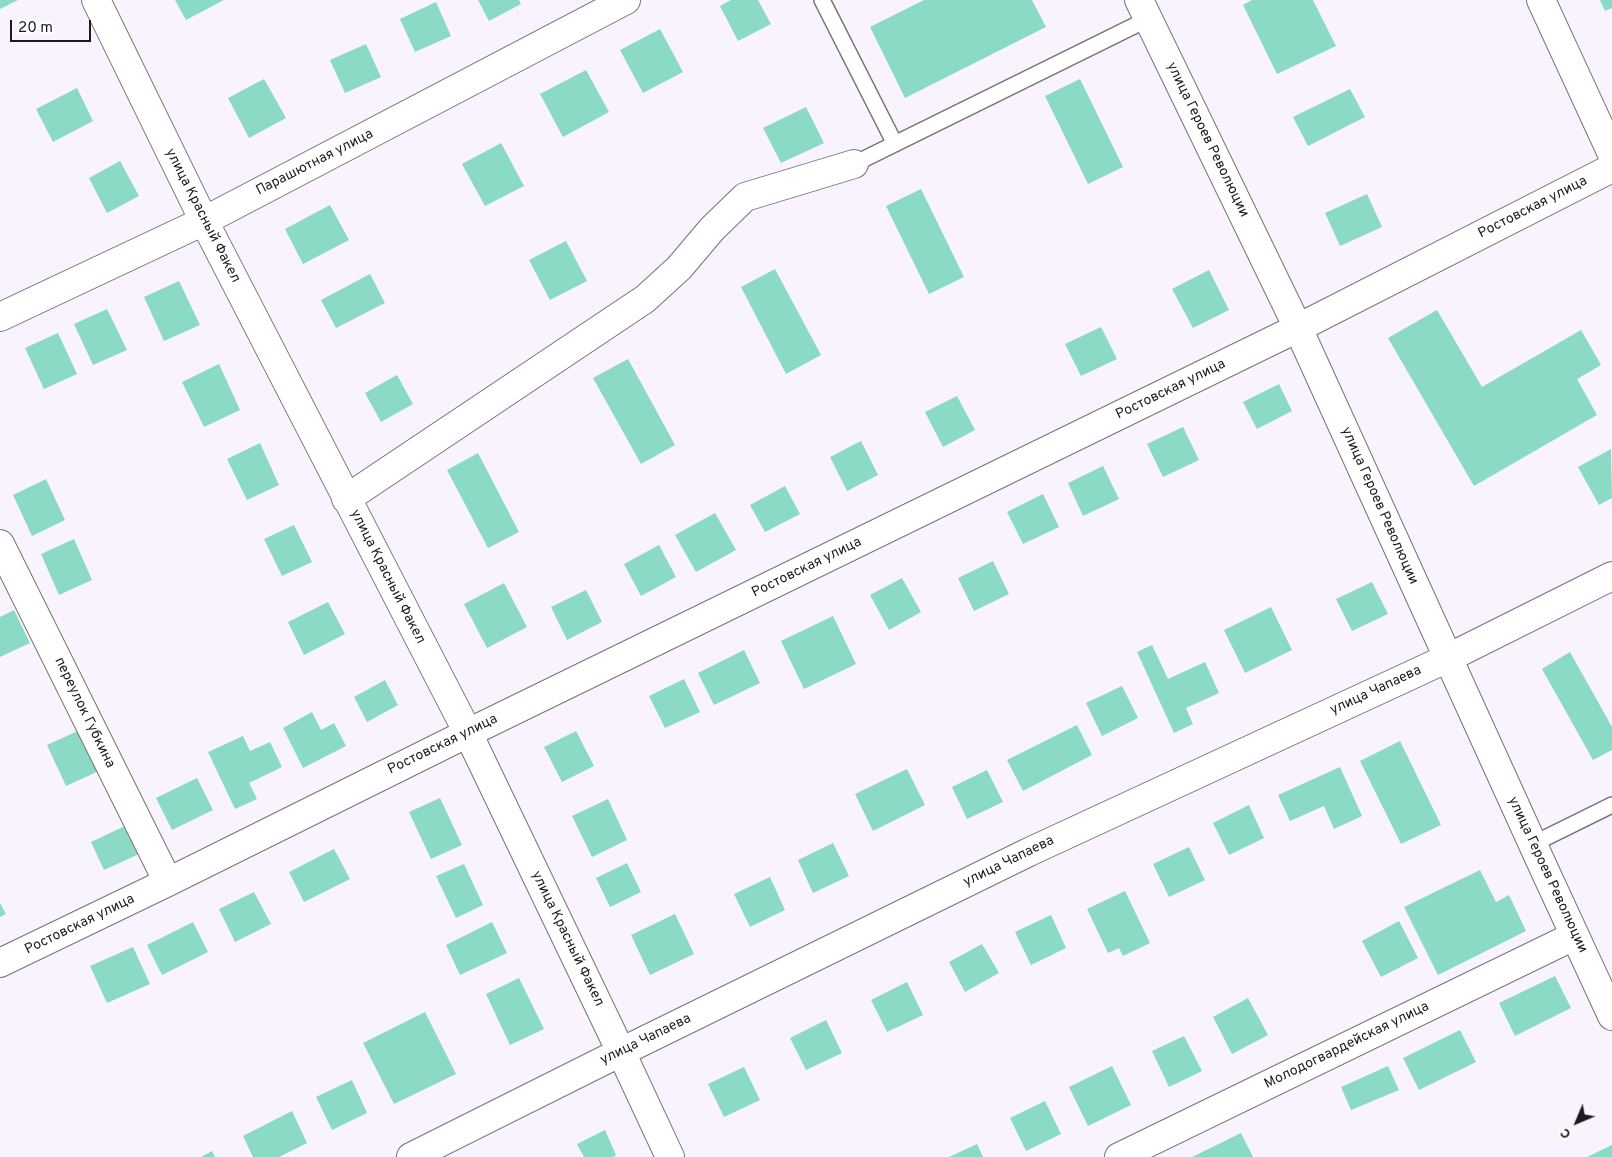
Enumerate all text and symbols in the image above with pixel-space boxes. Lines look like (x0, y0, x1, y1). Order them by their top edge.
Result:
scale bar (12, 10, 94, 42)
text: 20 m (18, 19, 53, 38)
street label: улица Героев Революции (1162, 60, 1252, 220)
street label: Парашютная улица (254, 126, 376, 200)
street label: улица Красный Факел (161, 146, 243, 286)
street label: Ростовская улица (1476, 173, 1590, 243)
street label: Ростовская улица (1113, 356, 1229, 424)
street label: улица Героев Революции (1337, 425, 1421, 587)
street label: улица Красный Факел (346, 507, 428, 647)
street label: Ростовская улица (749, 534, 865, 602)
street label: переулок Губкина (50, 655, 118, 771)
street label: улица Чапаева (1328, 663, 1424, 719)
street label: Ростовская улица (385, 711, 501, 779)
street label: улица Героев Революции (1503, 794, 1591, 956)
street label: улица Чапаева (961, 833, 1057, 891)
street label: улица Красный Факел (527, 868, 607, 1010)
street label: Ростовская улица (22, 891, 138, 959)
street label: Молодогвардейская улица (1262, 999, 1432, 1093)
street label: улица Чапаева (598, 1011, 694, 1069)
north arrow (1552, 1097, 1602, 1147)
text: С (1557, 1124, 1575, 1142)

